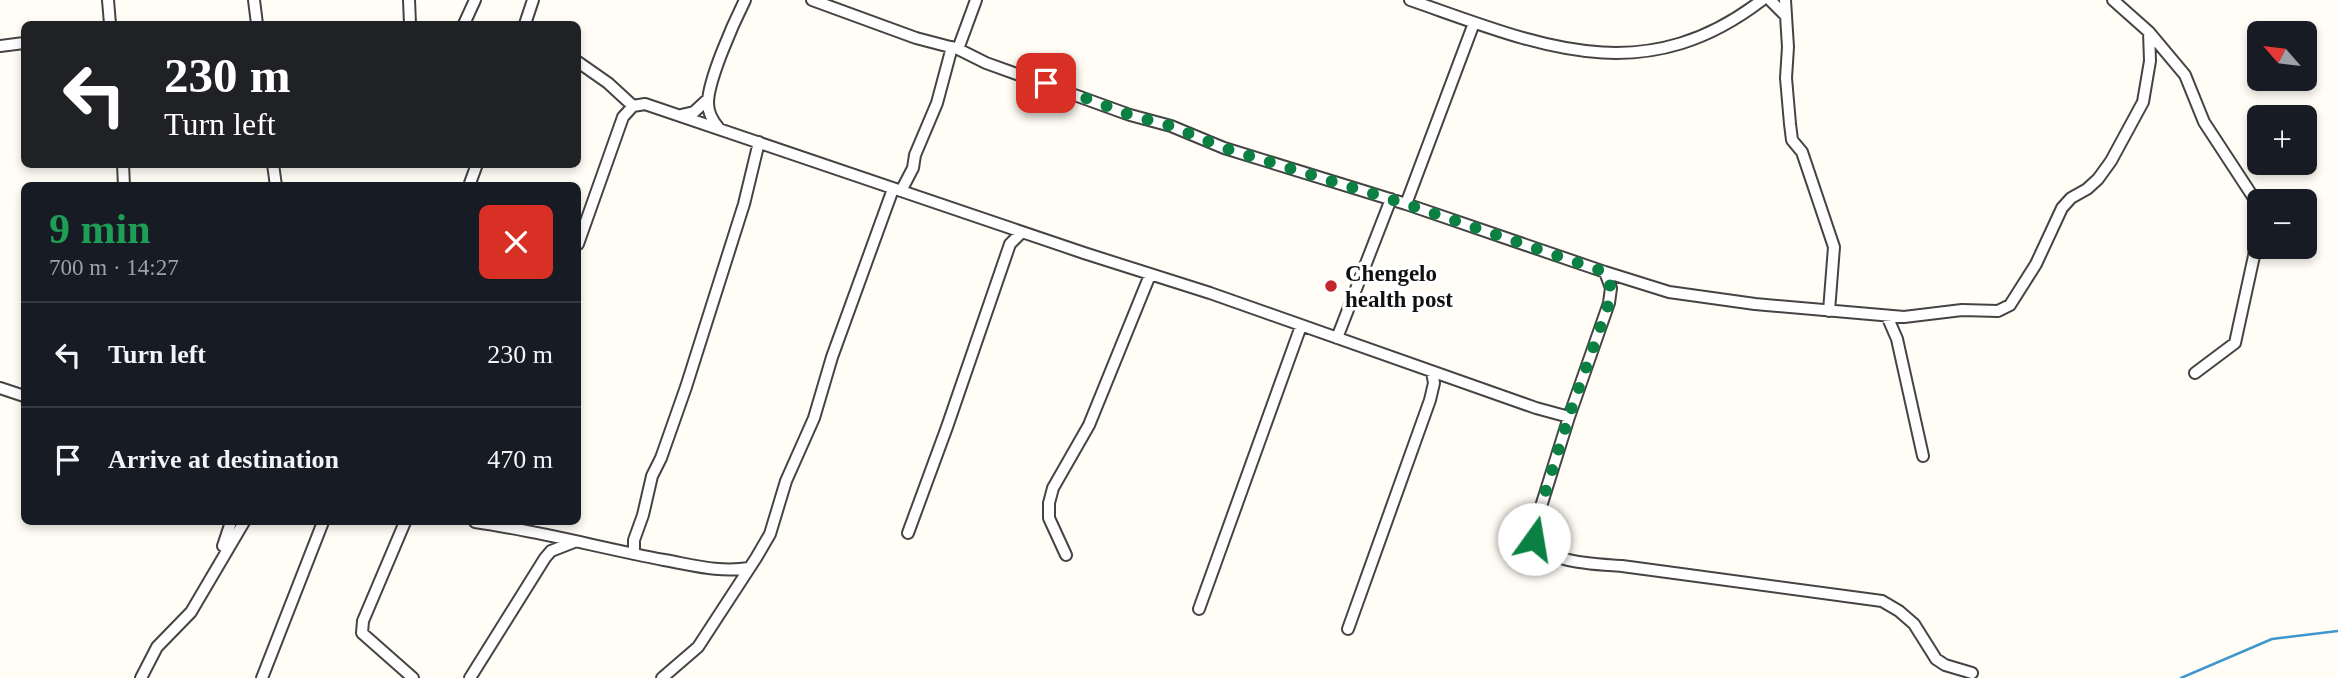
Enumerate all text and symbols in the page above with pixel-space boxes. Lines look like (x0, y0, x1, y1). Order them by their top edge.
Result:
north arrow (2247, 21, 2317, 91)
map controls (2247, 21, 2317, 259)
text: 230 m (164, 48, 291, 103)
icon: left (49, 49, 140, 140)
pin (1016, 53, 1076, 113)
icon: arrive (1027, 64, 1065, 102)
button: + (2247, 105, 2317, 175)
text: Turn left (164, 106, 276, 142)
button: − (2247, 189, 2317, 259)
button: close (479, 205, 553, 279)
text: 9 min (49, 206, 151, 252)
text: 700 m · 14:27 (49, 255, 179, 280)
place label: Chengelo health post (1345, 261, 1453, 312)
marker: Chengelo health post (1323, 278, 1339, 294)
icon: left (49, 336, 87, 374)
text: Turn left (108, 340, 206, 369)
text: 230 m (487, 340, 553, 369)
icon: arrive (49, 441, 87, 479)
text: Arrive at destination (108, 445, 339, 474)
text: 470 m (487, 445, 553, 474)
position arrow (1497, 502, 1571, 576)

